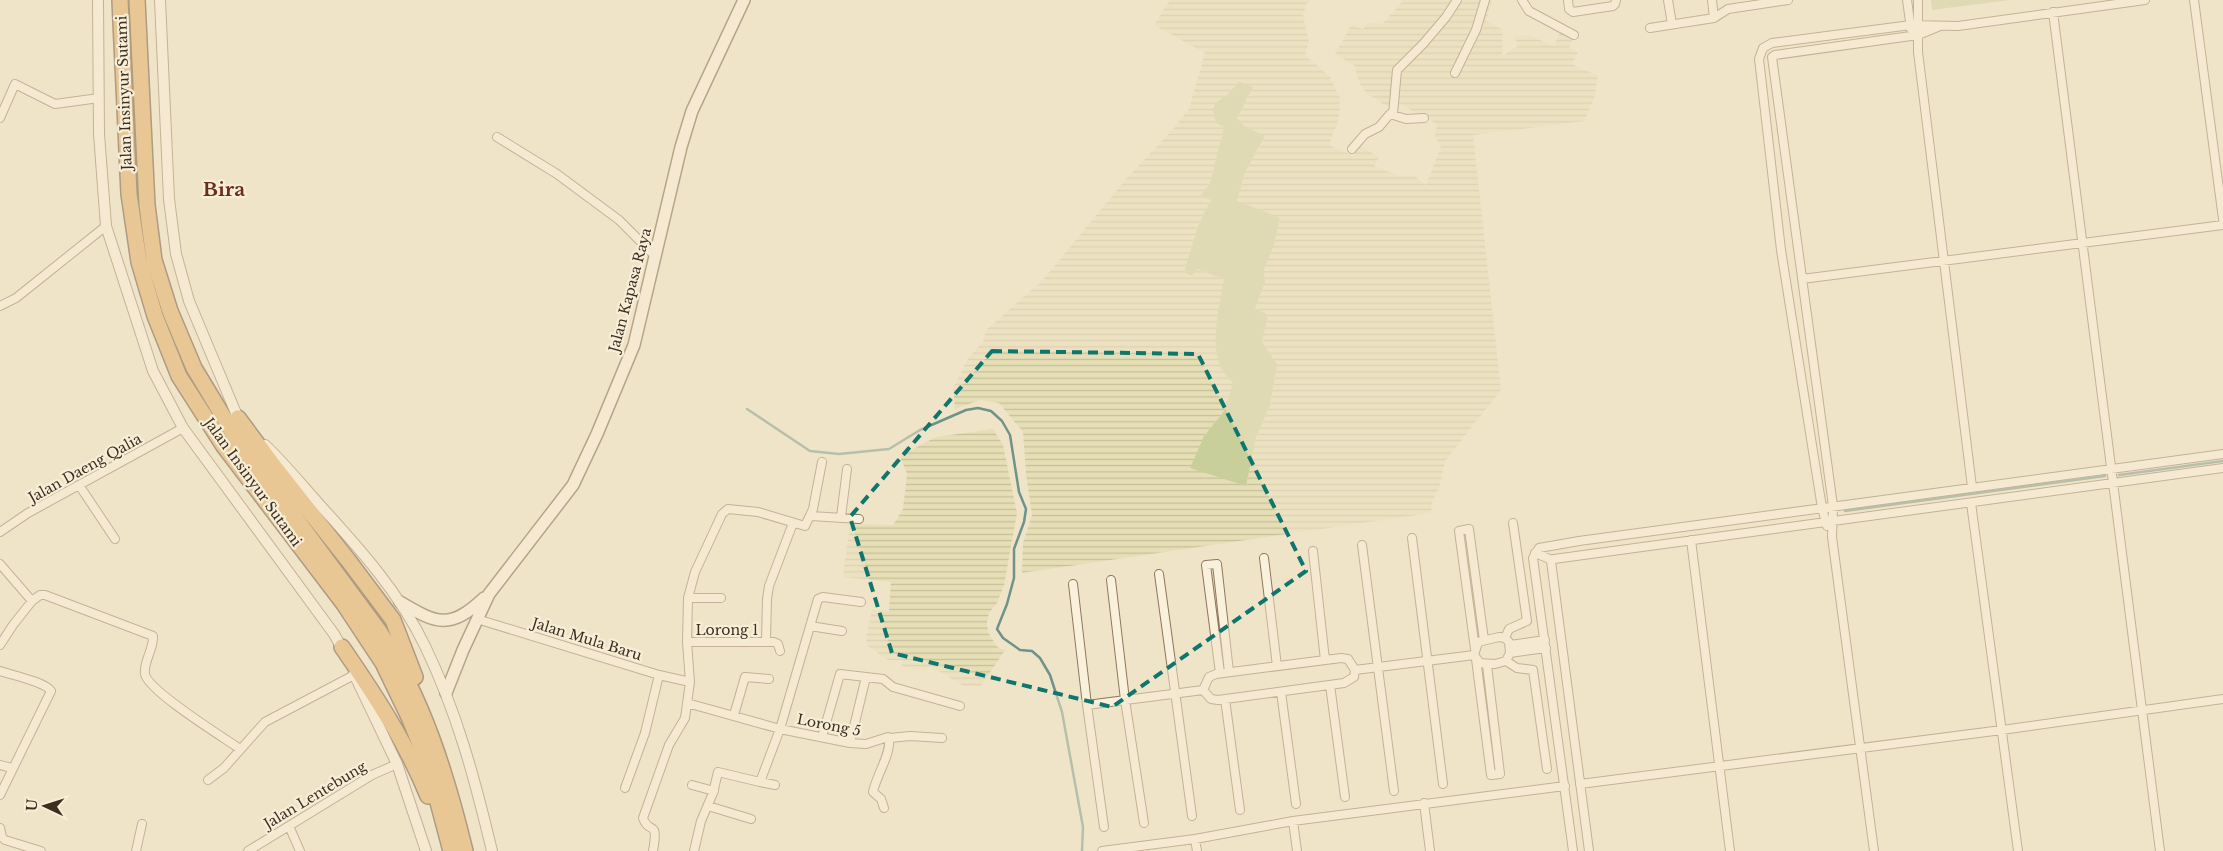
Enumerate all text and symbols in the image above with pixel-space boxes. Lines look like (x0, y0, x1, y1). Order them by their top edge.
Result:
street label: Jalan Insinyur Sutami (112, 15, 136, 173)
district label: Bira (203, 178, 245, 201)
street label: Jalan Kapasa Raya (604, 226, 655, 356)
street label: Jalan Insinyur Sutami (199, 413, 306, 550)
street label: Jalan Daeng Qalia (23, 429, 145, 508)
street label: Jalan Mula Baru (528, 613, 645, 664)
street label: Lorong 1 (695, 621, 759, 639)
street label: Lorong 5 (795, 710, 863, 740)
street label: Jalan Lentebung (259, 757, 370, 834)
north arrow (20, 781, 70, 831)
text: U (23, 798, 41, 812)

